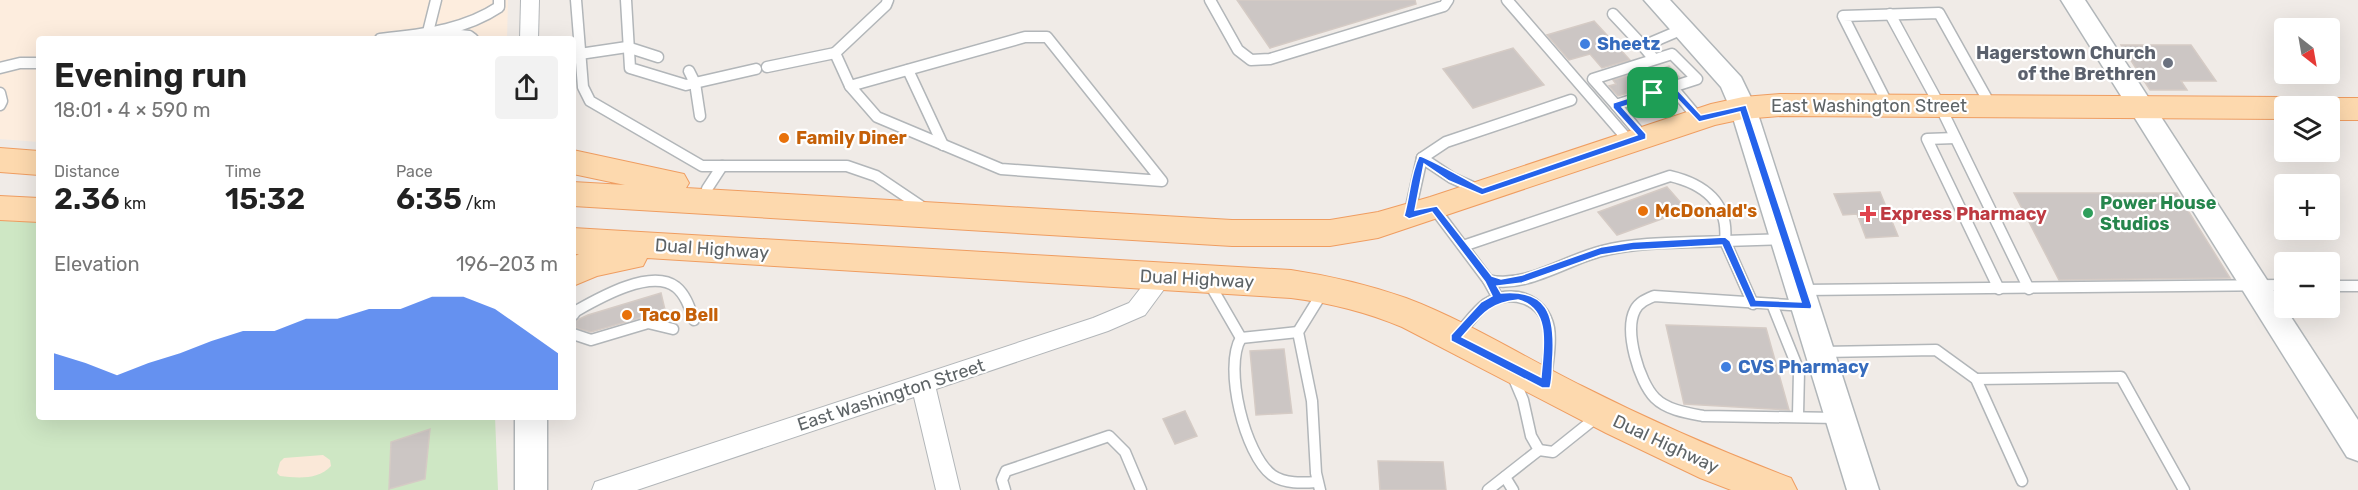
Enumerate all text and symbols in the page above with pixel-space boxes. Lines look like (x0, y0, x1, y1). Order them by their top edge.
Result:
north arrow (2274, 18, 2340, 84)
map controls (2274, 18, 2340, 318)
place label: Sheetz (1597, 33, 1660, 55)
marker: Sheetz (1578, 37, 1592, 51)
place label: Hagerstown Church of the Brethren (1976, 42, 2156, 85)
text: Evening run (54, 56, 247, 95)
button: share (495, 56, 558, 119)
marker: Hagerstown Church of the Brethren (2161, 56, 2175, 70)
pin (1627, 67, 1678, 118)
icon: arrive (1636, 76, 1669, 109)
street label: East Washington Street (1771, 95, 1967, 117)
button: layers (2274, 96, 2340, 162)
text: 18:01 · 4 × 590 m (54, 98, 211, 122)
place label: Family Diner (796, 127, 907, 149)
marker: Family Diner (777, 131, 791, 145)
text: Distance (54, 162, 120, 181)
text: Time (225, 162, 261, 181)
text: Pace (396, 162, 433, 181)
button: + (2274, 174, 2340, 240)
text: 2.36 (54, 181, 120, 217)
text: 15:32 (225, 181, 305, 217)
text: 6:35 (396, 181, 462, 217)
place label: Power House Studios (2100, 192, 2217, 235)
text: km (120, 194, 146, 213)
text: /km (462, 194, 496, 213)
place label: McDonald's (1655, 200, 1757, 222)
place label: Express Pharmacy (1880, 203, 2047, 225)
marker: McDonald's (1636, 204, 1650, 218)
marker: Power House Studios (2081, 206, 2095, 220)
marker: Express Pharmacy (1861, 207, 1875, 221)
street label: Dual Highway (654, 234, 770, 264)
text: Elevation (54, 252, 140, 276)
text: 196–203 m (456, 252, 558, 276)
button: − (2274, 252, 2340, 318)
street label: Dual Highway (1139, 265, 1255, 293)
place label: Taco Bell (639, 304, 718, 326)
marker: Taco Bell (620, 308, 634, 322)
street label: East Washington Street (794, 354, 988, 436)
place label: CVS Pharmacy (1738, 356, 1869, 378)
marker: CVS Pharmacy (1719, 360, 1733, 374)
street label: Dual Highway (1609, 410, 1723, 478)

